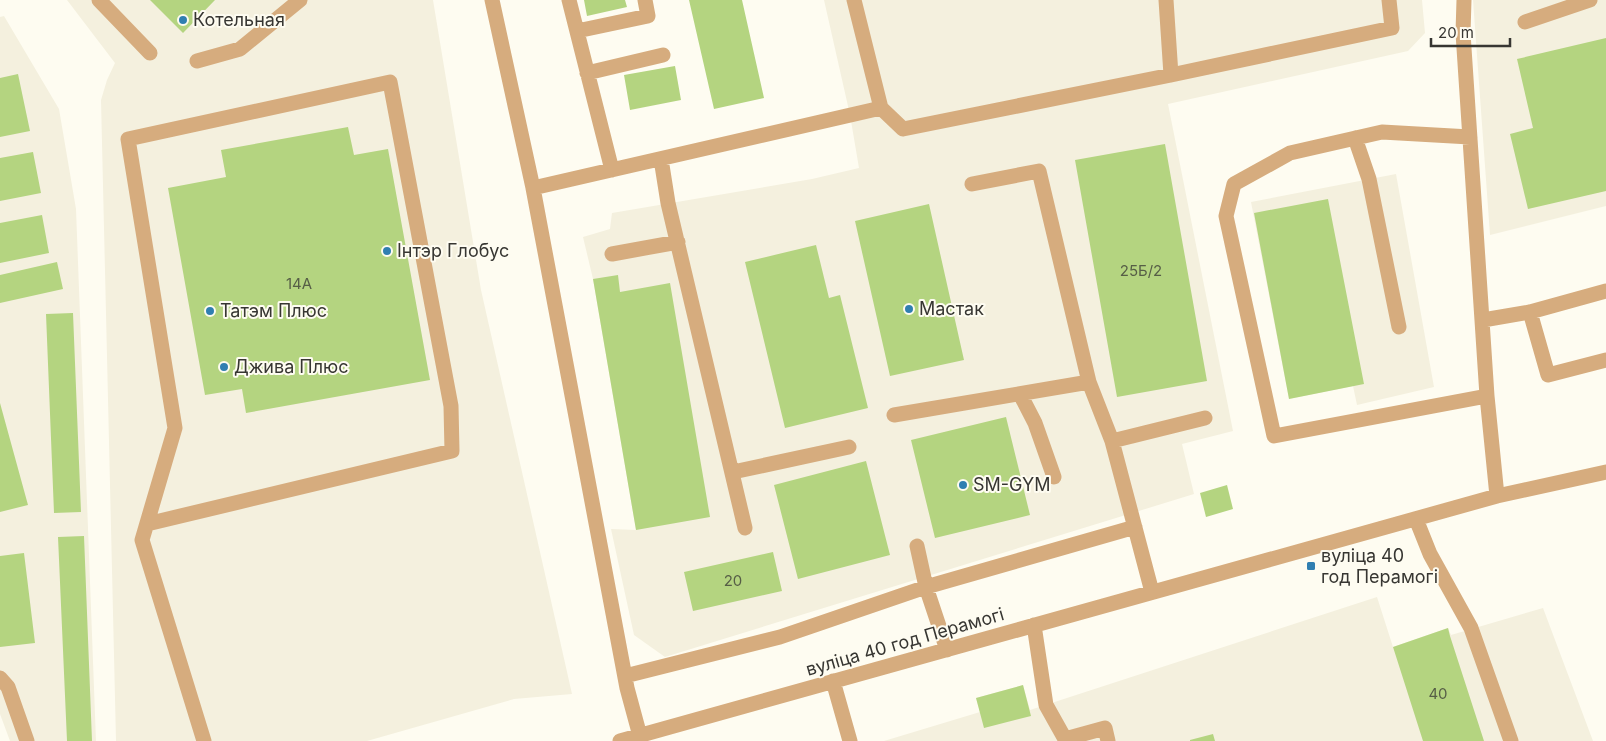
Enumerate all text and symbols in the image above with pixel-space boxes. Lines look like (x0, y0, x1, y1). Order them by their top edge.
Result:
place label: Котельная (193, 9, 285, 30)
marker: Котельная (177, 14, 189, 26)
scale bar (1431, 15, 1510, 47)
text: 20 m (1438, 23, 1474, 42)
place label: Інтэр Глобус (397, 240, 509, 261)
marker: Інтэр Глобус (381, 245, 393, 257)
house number: 25Б/2 (1120, 261, 1162, 280)
house number: 14А (286, 274, 312, 293)
place label: Мастак (919, 298, 984, 319)
place label: Татэм Плюс (220, 300, 327, 321)
marker: Мастак (903, 303, 915, 315)
marker: Татэм Плюс (204, 305, 216, 317)
place label: Джива Плюс (234, 356, 349, 377)
marker: Джива Плюс (218, 361, 230, 373)
place label: SM-GYM (973, 474, 1051, 495)
marker: SM-GYM (957, 479, 969, 491)
place label: вуліца 40 год Перамогі (1321, 545, 1438, 587)
marker: вуліца 40 год Перамогі (1305, 560, 1317, 572)
house number: 20 (724, 571, 742, 590)
street label: вуліца 40 год Перамогі (803, 603, 1006, 680)
house number: 40 (1428, 684, 1448, 703)

